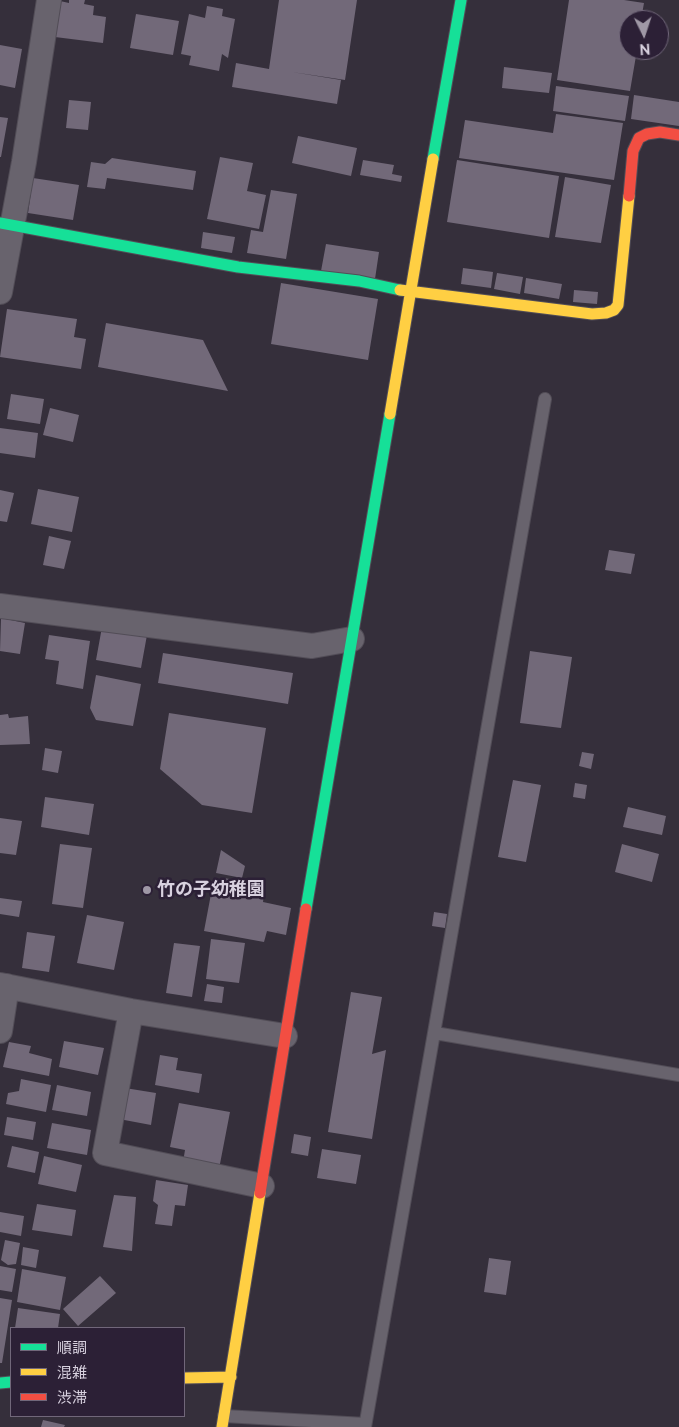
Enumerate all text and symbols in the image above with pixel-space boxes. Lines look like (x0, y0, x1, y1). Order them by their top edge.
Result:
north arrow (619, 10, 669, 60)
text: N (639, 41, 651, 57)
place label: 竹の子幼稚園 (157, 879, 265, 901)
marker: 竹の子幼稚園 (141, 884, 153, 896)
legend (10, 1327, 185, 1417)
text: 順調 (57, 1339, 87, 1357)
text: 混雑 (57, 1364, 87, 1382)
text: 渋滞 (57, 1389, 87, 1407)

